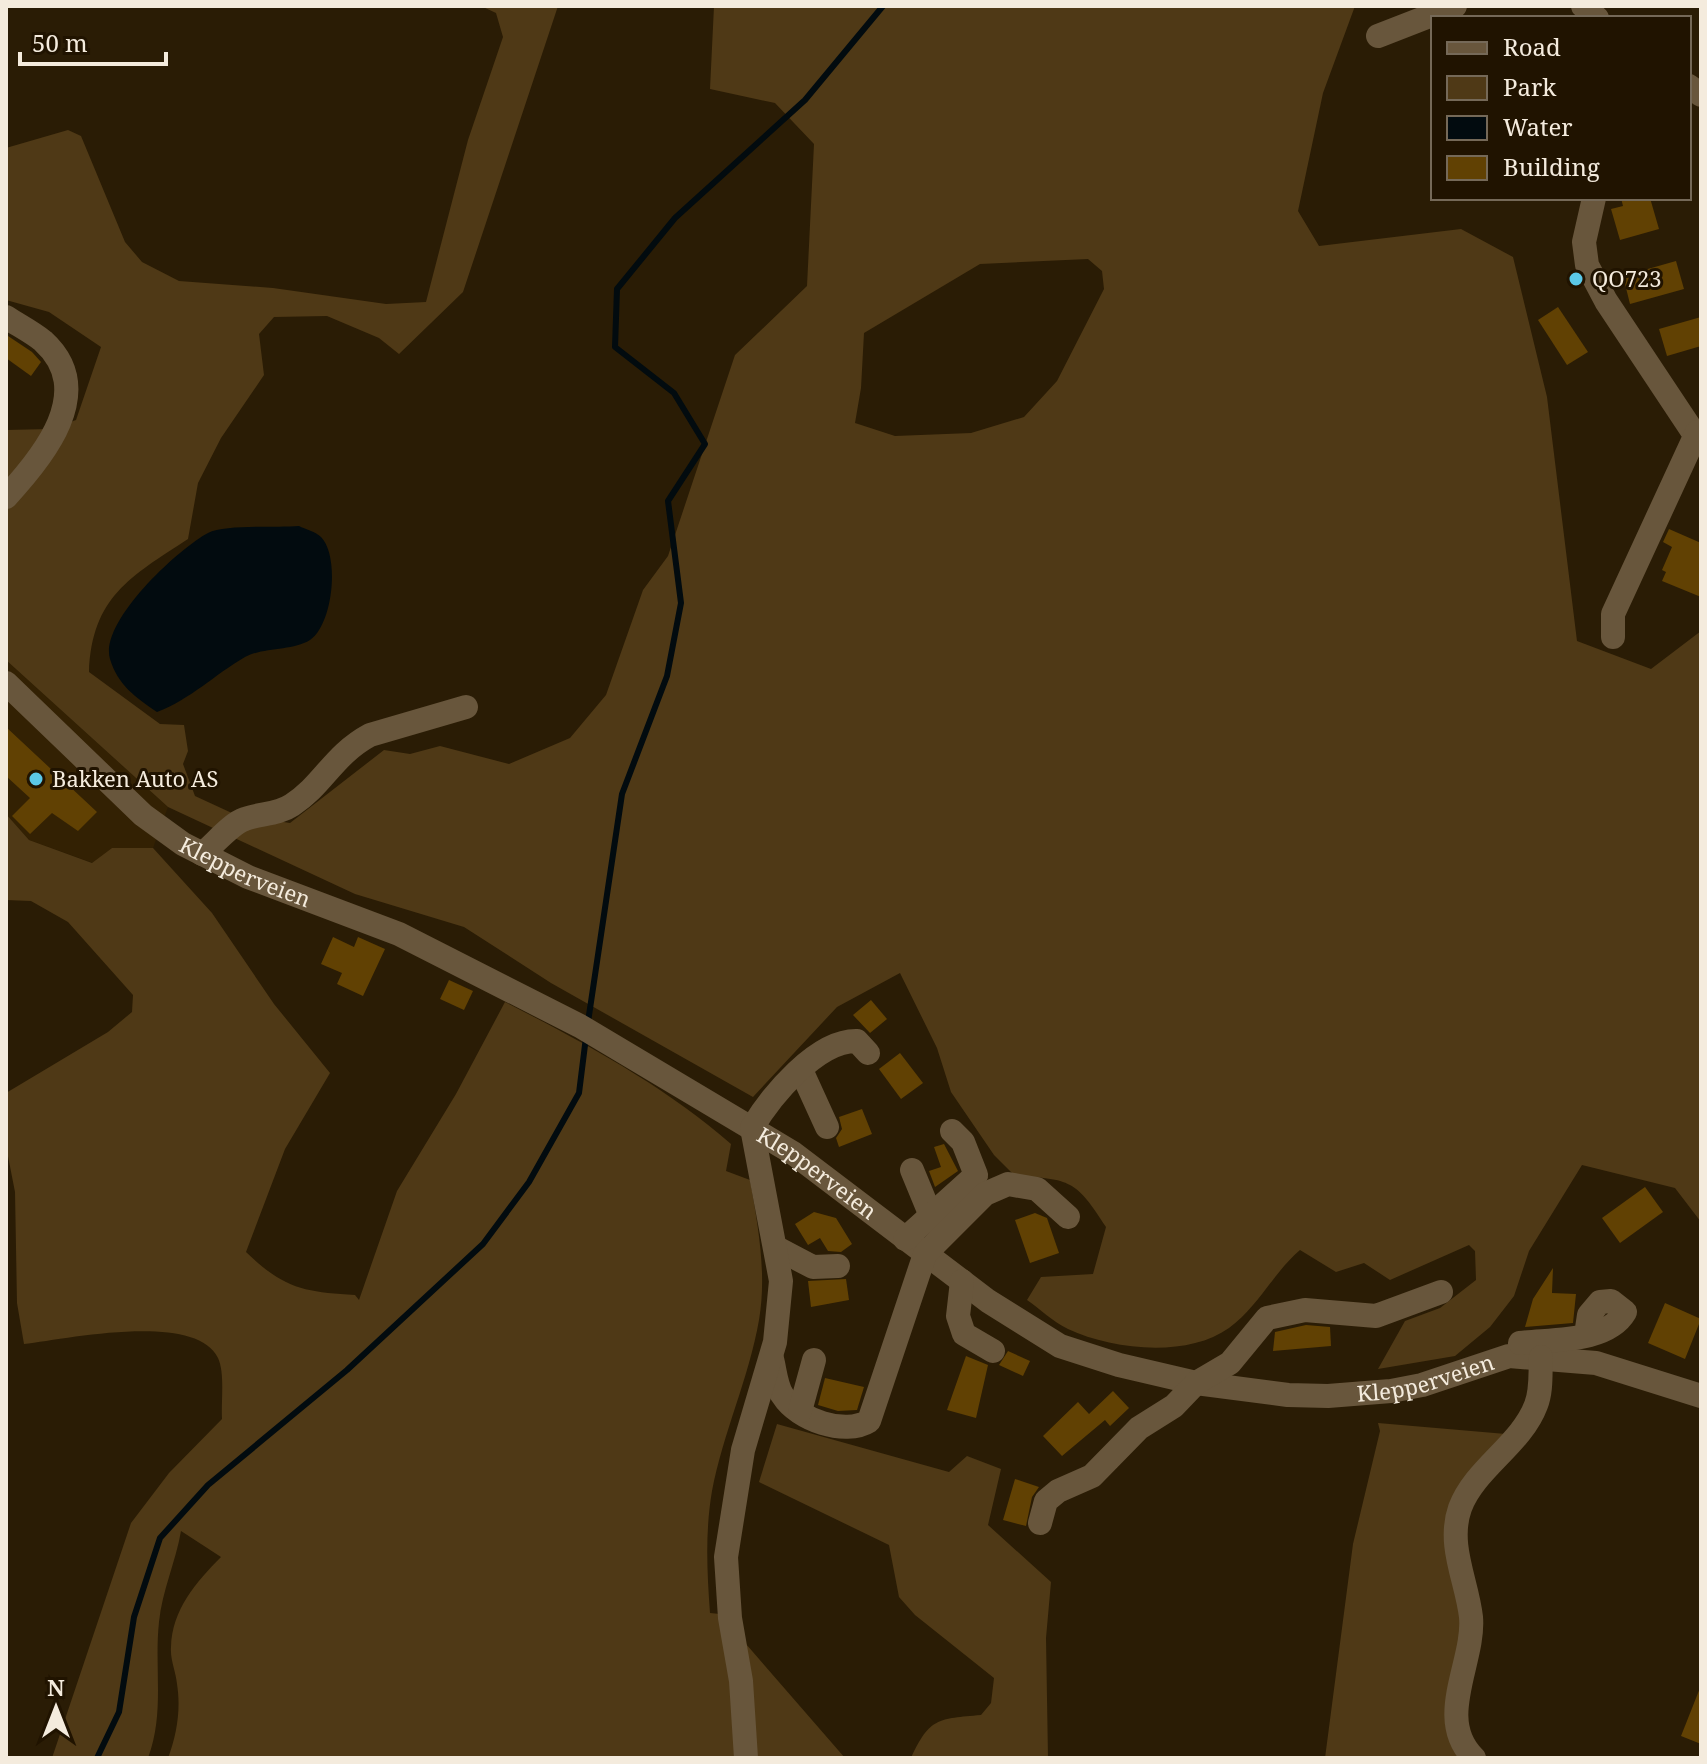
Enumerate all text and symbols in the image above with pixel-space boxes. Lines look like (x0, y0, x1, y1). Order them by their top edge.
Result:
scale bar (20, 16, 166, 66)
legend (1431, 16, 1691, 200)
text: 50 m (32, 26, 88, 59)
text: Road (1503, 30, 1561, 63)
text: Park (1503, 70, 1557, 103)
text: Water (1503, 110, 1573, 143)
text: Building (1503, 150, 1600, 183)
place label: QO723 (1592, 263, 1662, 293)
marker: QO723 (1567, 270, 1585, 288)
place label: Bakken Auto AS (52, 763, 218, 793)
marker: Bakken Auto AS (27, 770, 45, 788)
street label: Klepperveien (175, 829, 315, 913)
street label: Klepperveien (752, 1119, 883, 1225)
street label: Klepperveien (1356, 1346, 1498, 1408)
north arrow (16, 1668, 96, 1748)
text: N (47, 1672, 65, 1702)

